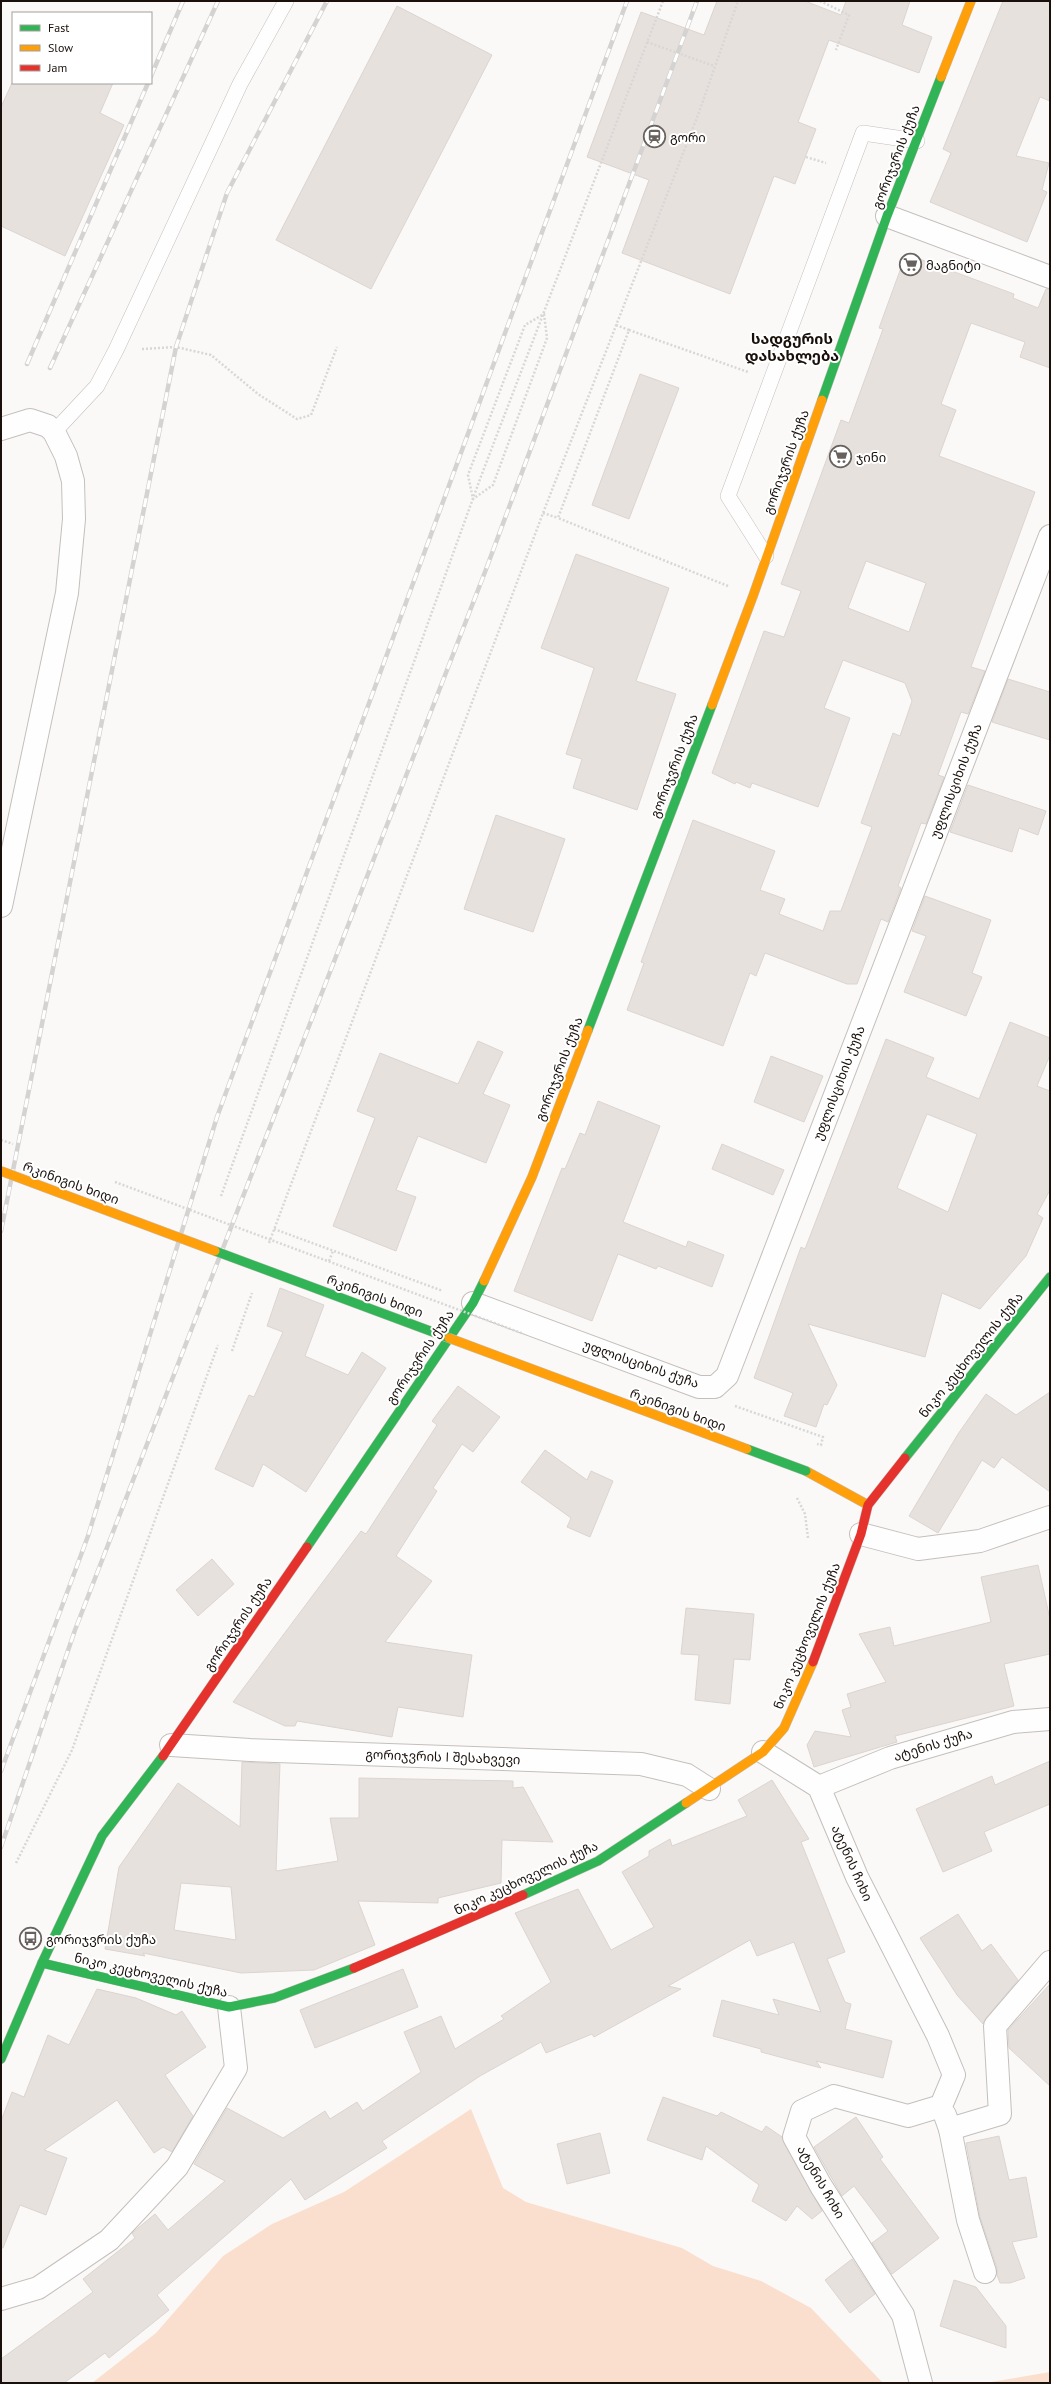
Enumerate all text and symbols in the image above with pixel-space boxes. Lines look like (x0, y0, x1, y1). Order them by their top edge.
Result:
legend (12, 12, 152, 84)
text: Fast (48, 20, 69, 35)
text: Slow (48, 40, 73, 55)
text: Jam (47, 60, 67, 75)
street label: გორიჯვრის ქუჩა (868, 103, 924, 211)
station icon: გორი (641, 124, 667, 150)
place label: გორი (670, 129, 706, 146)
supermarket icon: მაგნიტი (898, 252, 924, 278)
place label: მაგნიტი (926, 257, 981, 274)
district label: სადგურის დასახლება (745, 329, 839, 365)
street label: გორიჯვრის ქუჩა (759, 407, 813, 517)
supermarket icon: ჯინი (827, 444, 853, 470)
place label: ჯინი (856, 449, 886, 466)
street label: გორიჯვრის ქუჩა (646, 712, 702, 820)
street label: უფლისციხის ქუჩა (926, 721, 986, 841)
street label: გორიჯვრის ქუჩა (531, 1015, 587, 1123)
street label: უფლისციხის ქუჩა (809, 1023, 869, 1143)
street label: რკინიგის ხიდი (21, 1158, 121, 1208)
street label: რკინიგის ხიდი (325, 1271, 425, 1321)
street label: ნიკო კეცხოველის ქუჩა (915, 1289, 1027, 1421)
street label: გორიჯვრის ქუჩა (382, 1307, 458, 1407)
street label: უფლისციხის ქუჩა (581, 1336, 701, 1392)
street label: რკინიგის ხიდი (628, 1385, 728, 1435)
street label: ნიკო კეცხოველის ქუჩა (770, 1560, 844, 1712)
street label: გორიჯვრის ქუჩა (200, 1574, 276, 1674)
street label: ატენის ქუჩა (891, 1725, 975, 1765)
street label: გორიჯვრის I შესახვევი (365, 1746, 521, 1768)
street label: ატენის ჩიხი (828, 1822, 876, 1904)
street label: ნიკო კეცხოველის ქუჩა (451, 1837, 601, 1919)
bus stop icon: გორიჯვრის ქუჩა (17, 1926, 43, 1952)
place label: გორიჯვრის ქუჩა (46, 1931, 156, 1948)
street label: ნიკო კეცხოველის ქუჩა (73, 1949, 229, 2001)
street label: ატენის ჩიხი (793, 2142, 849, 2222)

